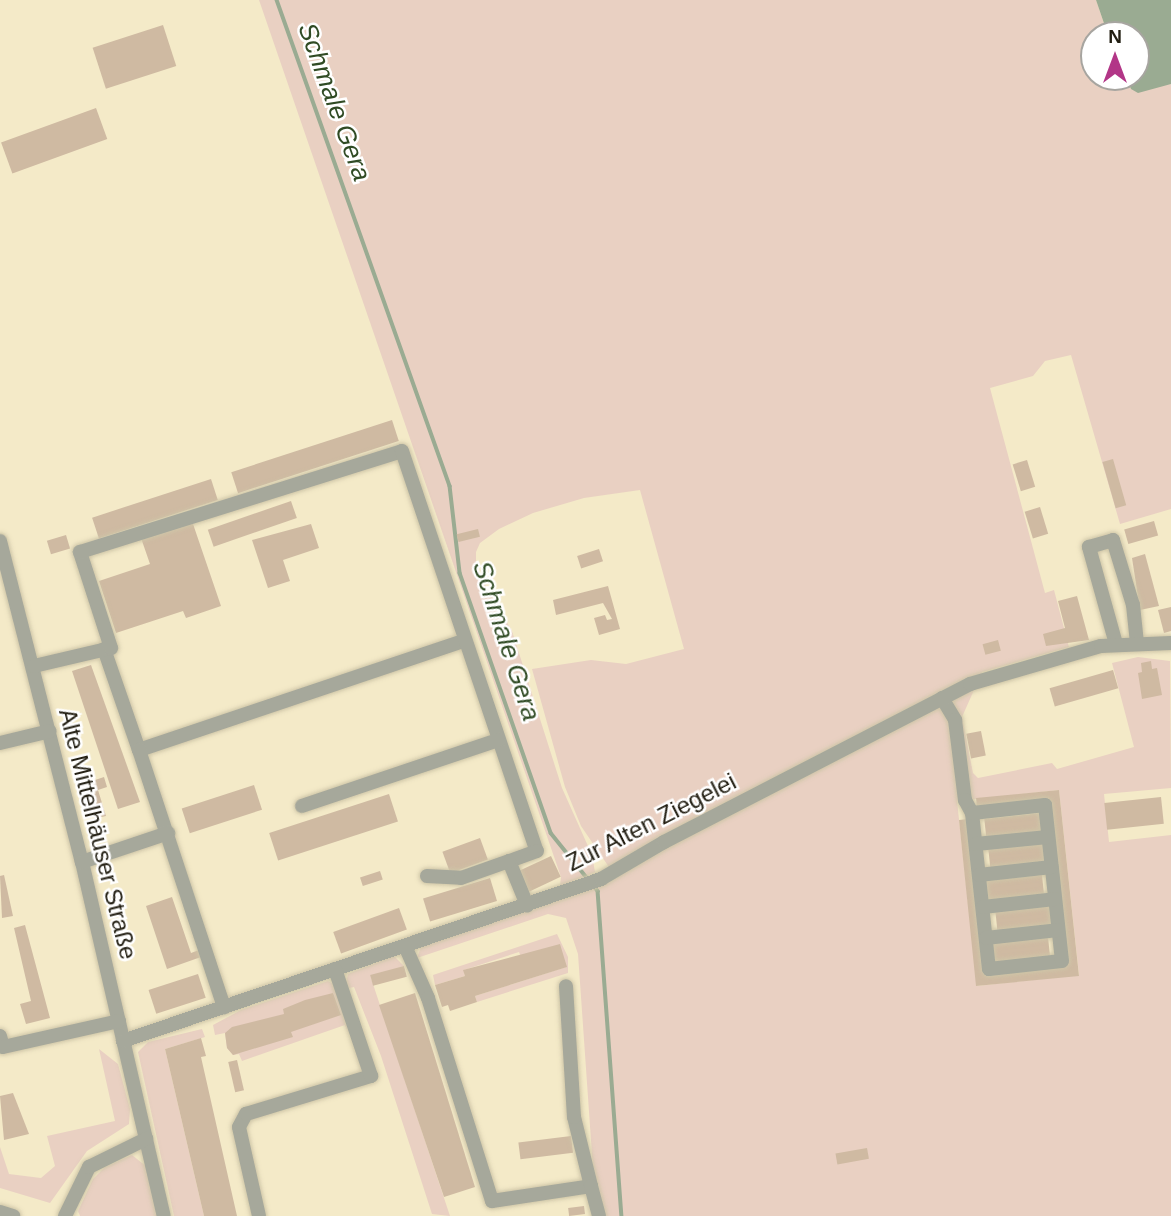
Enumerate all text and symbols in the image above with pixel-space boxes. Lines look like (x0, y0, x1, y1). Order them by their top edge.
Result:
water label: Schmale Gera (291, 19, 377, 185)
north arrow (1080, 21, 1150, 91)
text: N (1108, 26, 1122, 47)
water label: Schmale Gera (465, 557, 547, 725)
street label: Alte Mittelhäuser Straße (53, 706, 143, 962)
street label: Zur Alten Ziegelei (561, 766, 741, 878)

